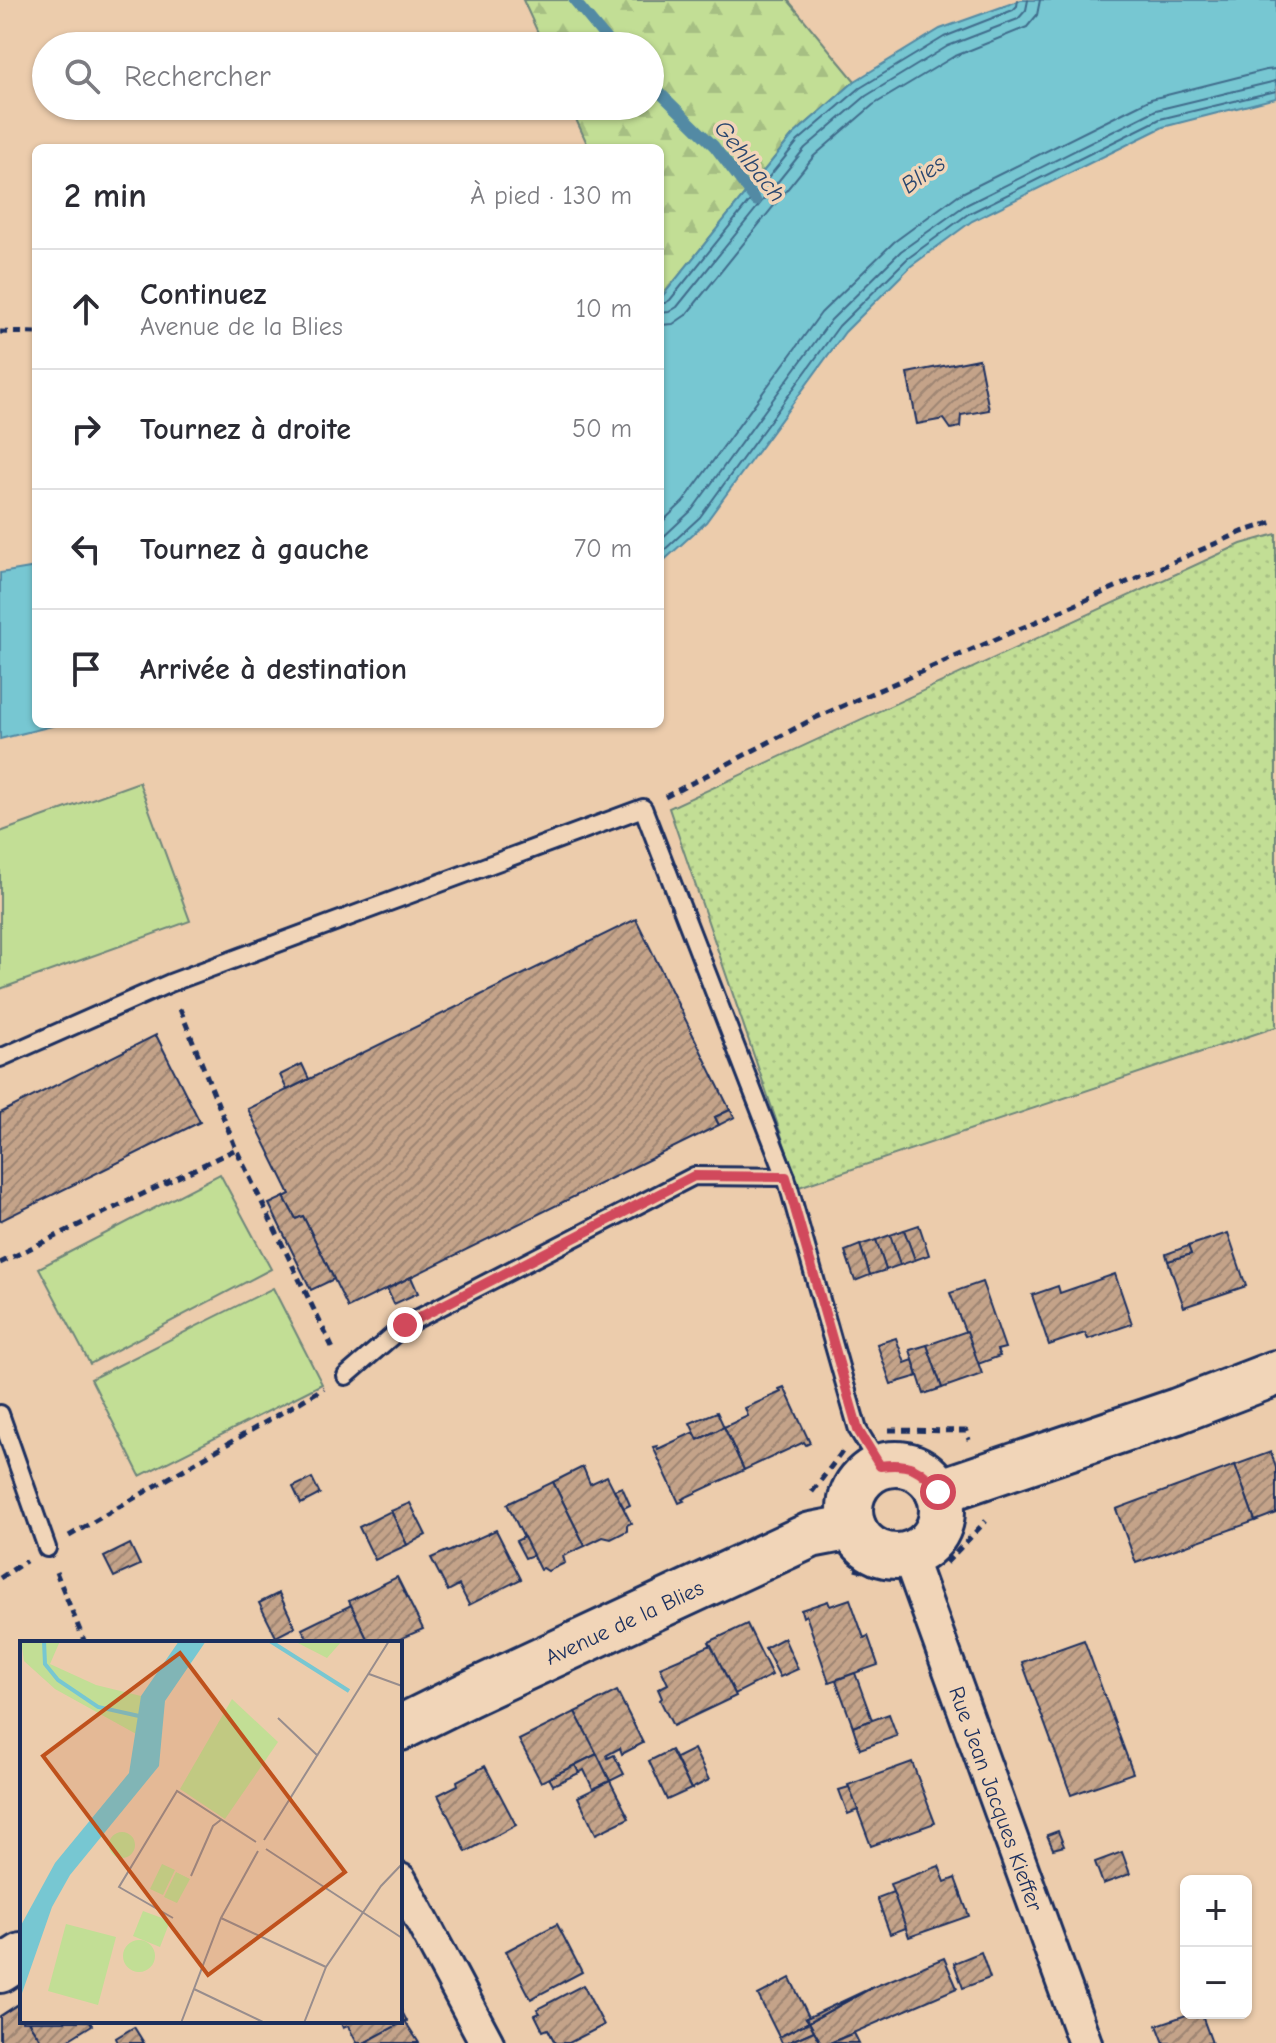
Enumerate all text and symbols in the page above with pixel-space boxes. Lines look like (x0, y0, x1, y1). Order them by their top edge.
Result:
search box (32, 32, 664, 120)
icon: search (60, 54, 104, 98)
text: Rechercher (124, 59, 271, 94)
water label: Gehlbach (709, 114, 791, 208)
water label: Blies (895, 149, 951, 199)
text: 2 min (64, 176, 147, 216)
text: À pied · 130 m (470, 181, 632, 211)
text: Continuez (140, 277, 266, 312)
icon: ahead (64, 287, 108, 331)
text: 10 m (576, 294, 632, 324)
text: Avenue de la Blies (140, 312, 343, 342)
icon: right (64, 407, 108, 451)
text: Tournez à droite (140, 412, 351, 447)
text: 50 m (572, 414, 632, 444)
icon: left (64, 527, 108, 571)
text: Tournez à gauche (140, 532, 369, 567)
text: 70 m (574, 534, 632, 564)
icon: arrive (64, 647, 108, 691)
text: Arrivée à destination (140, 652, 407, 687)
route end (387, 1307, 423, 1343)
route start (920, 1474, 956, 1510)
street label: Avenue de la Blies (541, 1575, 708, 1671)
inset map (20, 1641, 402, 2023)
street label: Rue Jean Jacques Kieffer (943, 1683, 1048, 1915)
map controls (1180, 1875, 1252, 2019)
button: + (1180, 1875, 1252, 1947)
button: − (1180, 1947, 1252, 2019)

